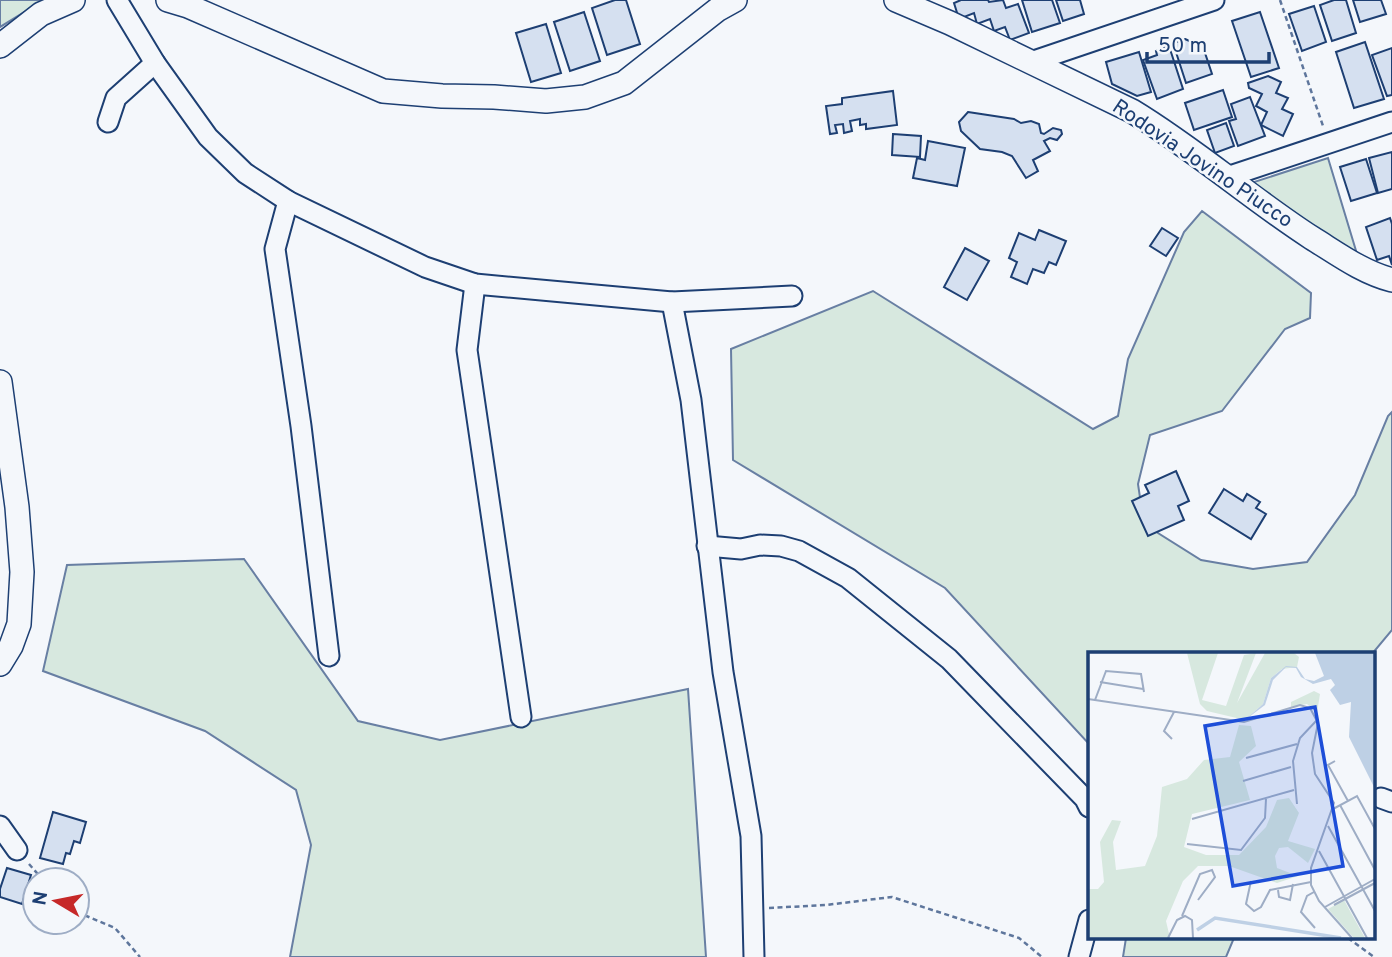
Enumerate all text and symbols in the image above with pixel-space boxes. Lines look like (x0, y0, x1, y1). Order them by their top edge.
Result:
scale bar (1147, 21, 1270, 65)
text: 50 m (1158, 33, 1207, 60)
street label: Rodovia Jovino Piucco (1107, 94, 1298, 235)
inset map (1088, 652, 1374, 940)
north arrow (21, 866, 91, 936)
text: N (28, 890, 54, 907)

